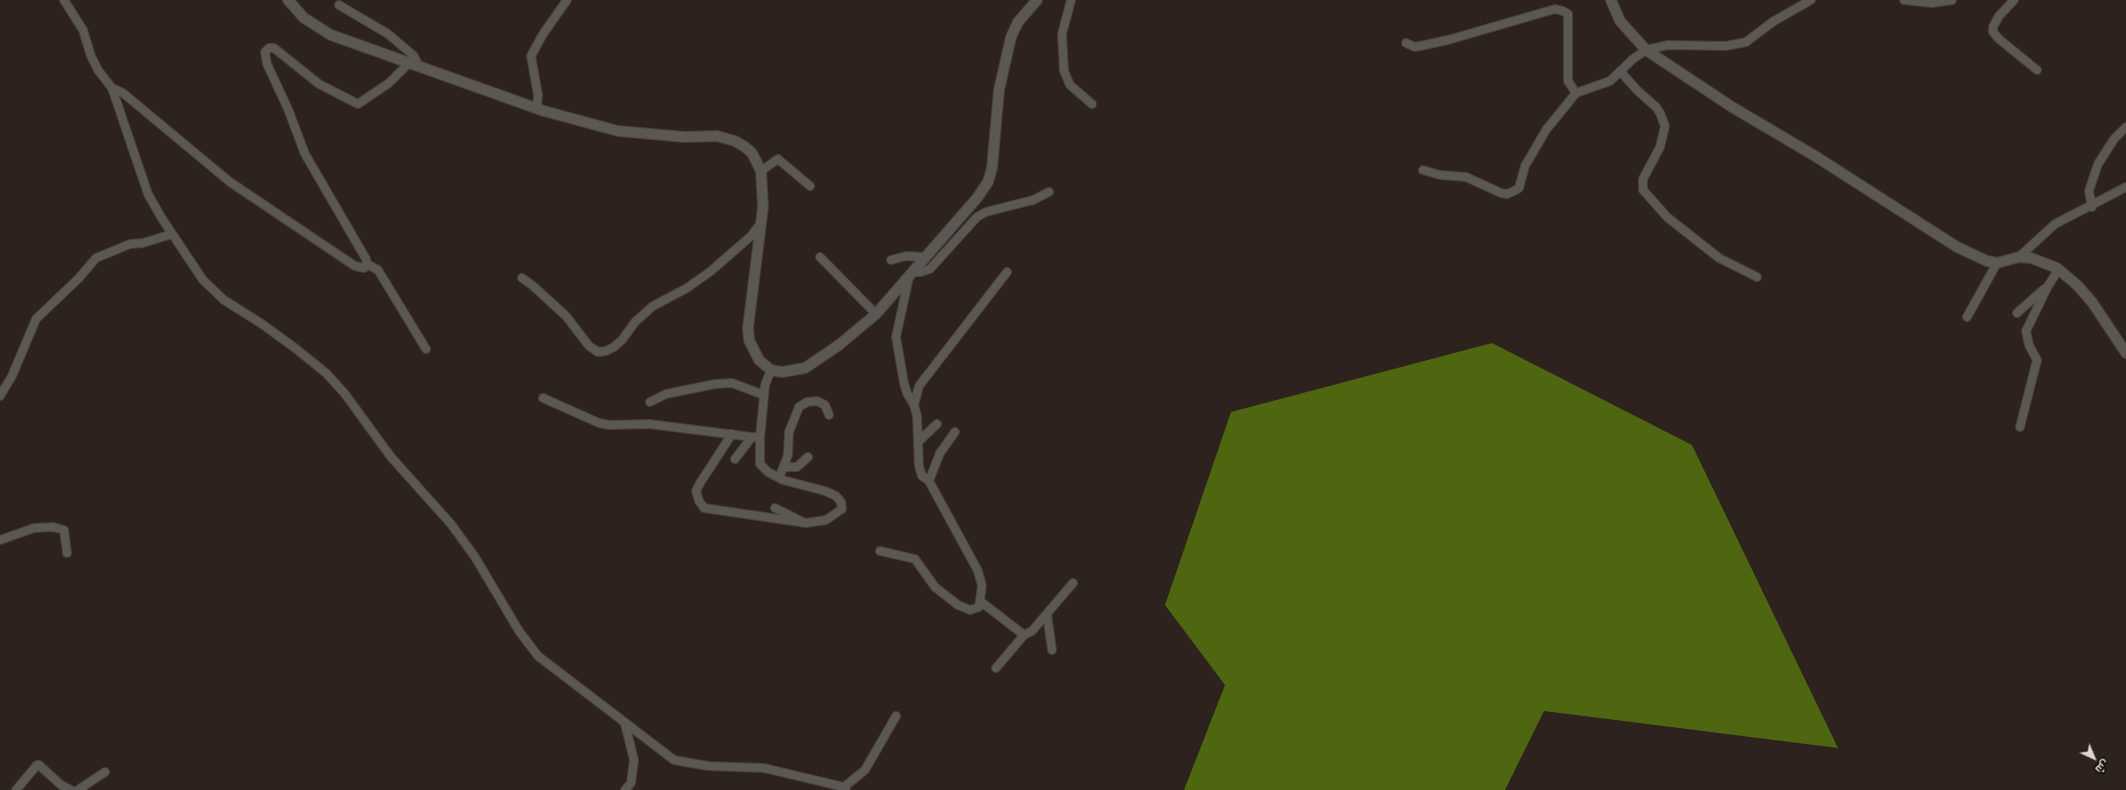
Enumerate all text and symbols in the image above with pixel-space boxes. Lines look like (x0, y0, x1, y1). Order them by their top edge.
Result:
north arrow (2074, 738, 2114, 778)
text: ش (2092, 757, 2112, 777)

